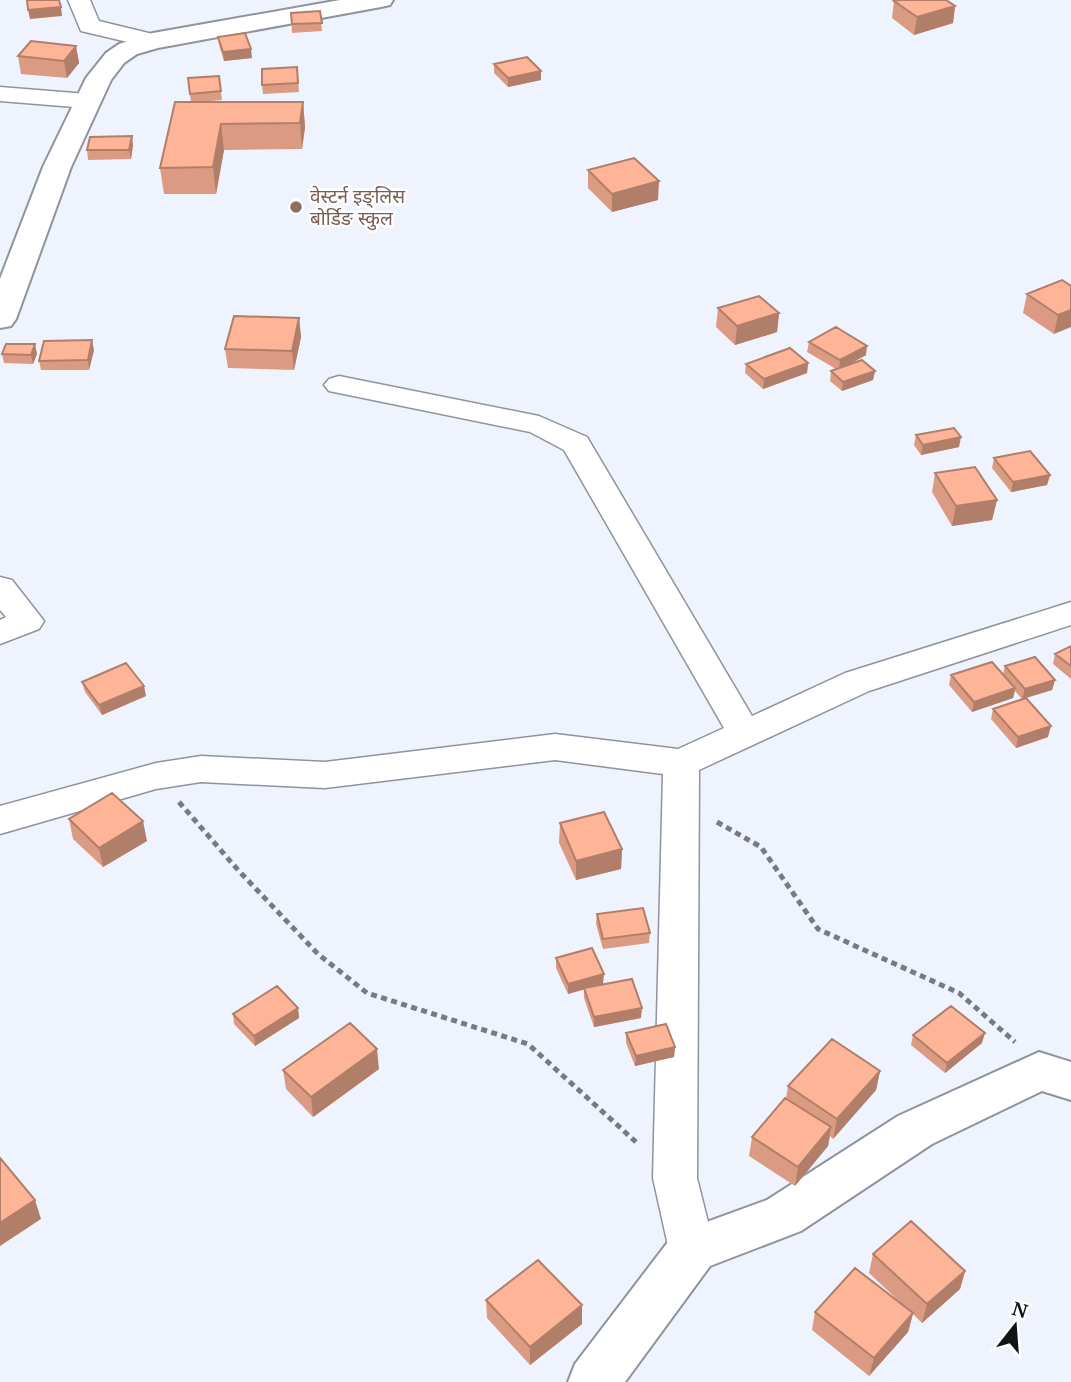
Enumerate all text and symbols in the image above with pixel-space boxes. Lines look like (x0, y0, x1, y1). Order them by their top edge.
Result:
place label: वेस्टर्न इङ्लिस बोर्डिङ स्कुल (310, 183, 406, 231)
marker: वेस्टर्न इङ्लिस बोर्डिङ स्कुल (288, 199, 304, 215)
north arrow (980, 1291, 1050, 1361)
text: N (1009, 1295, 1031, 1324)

